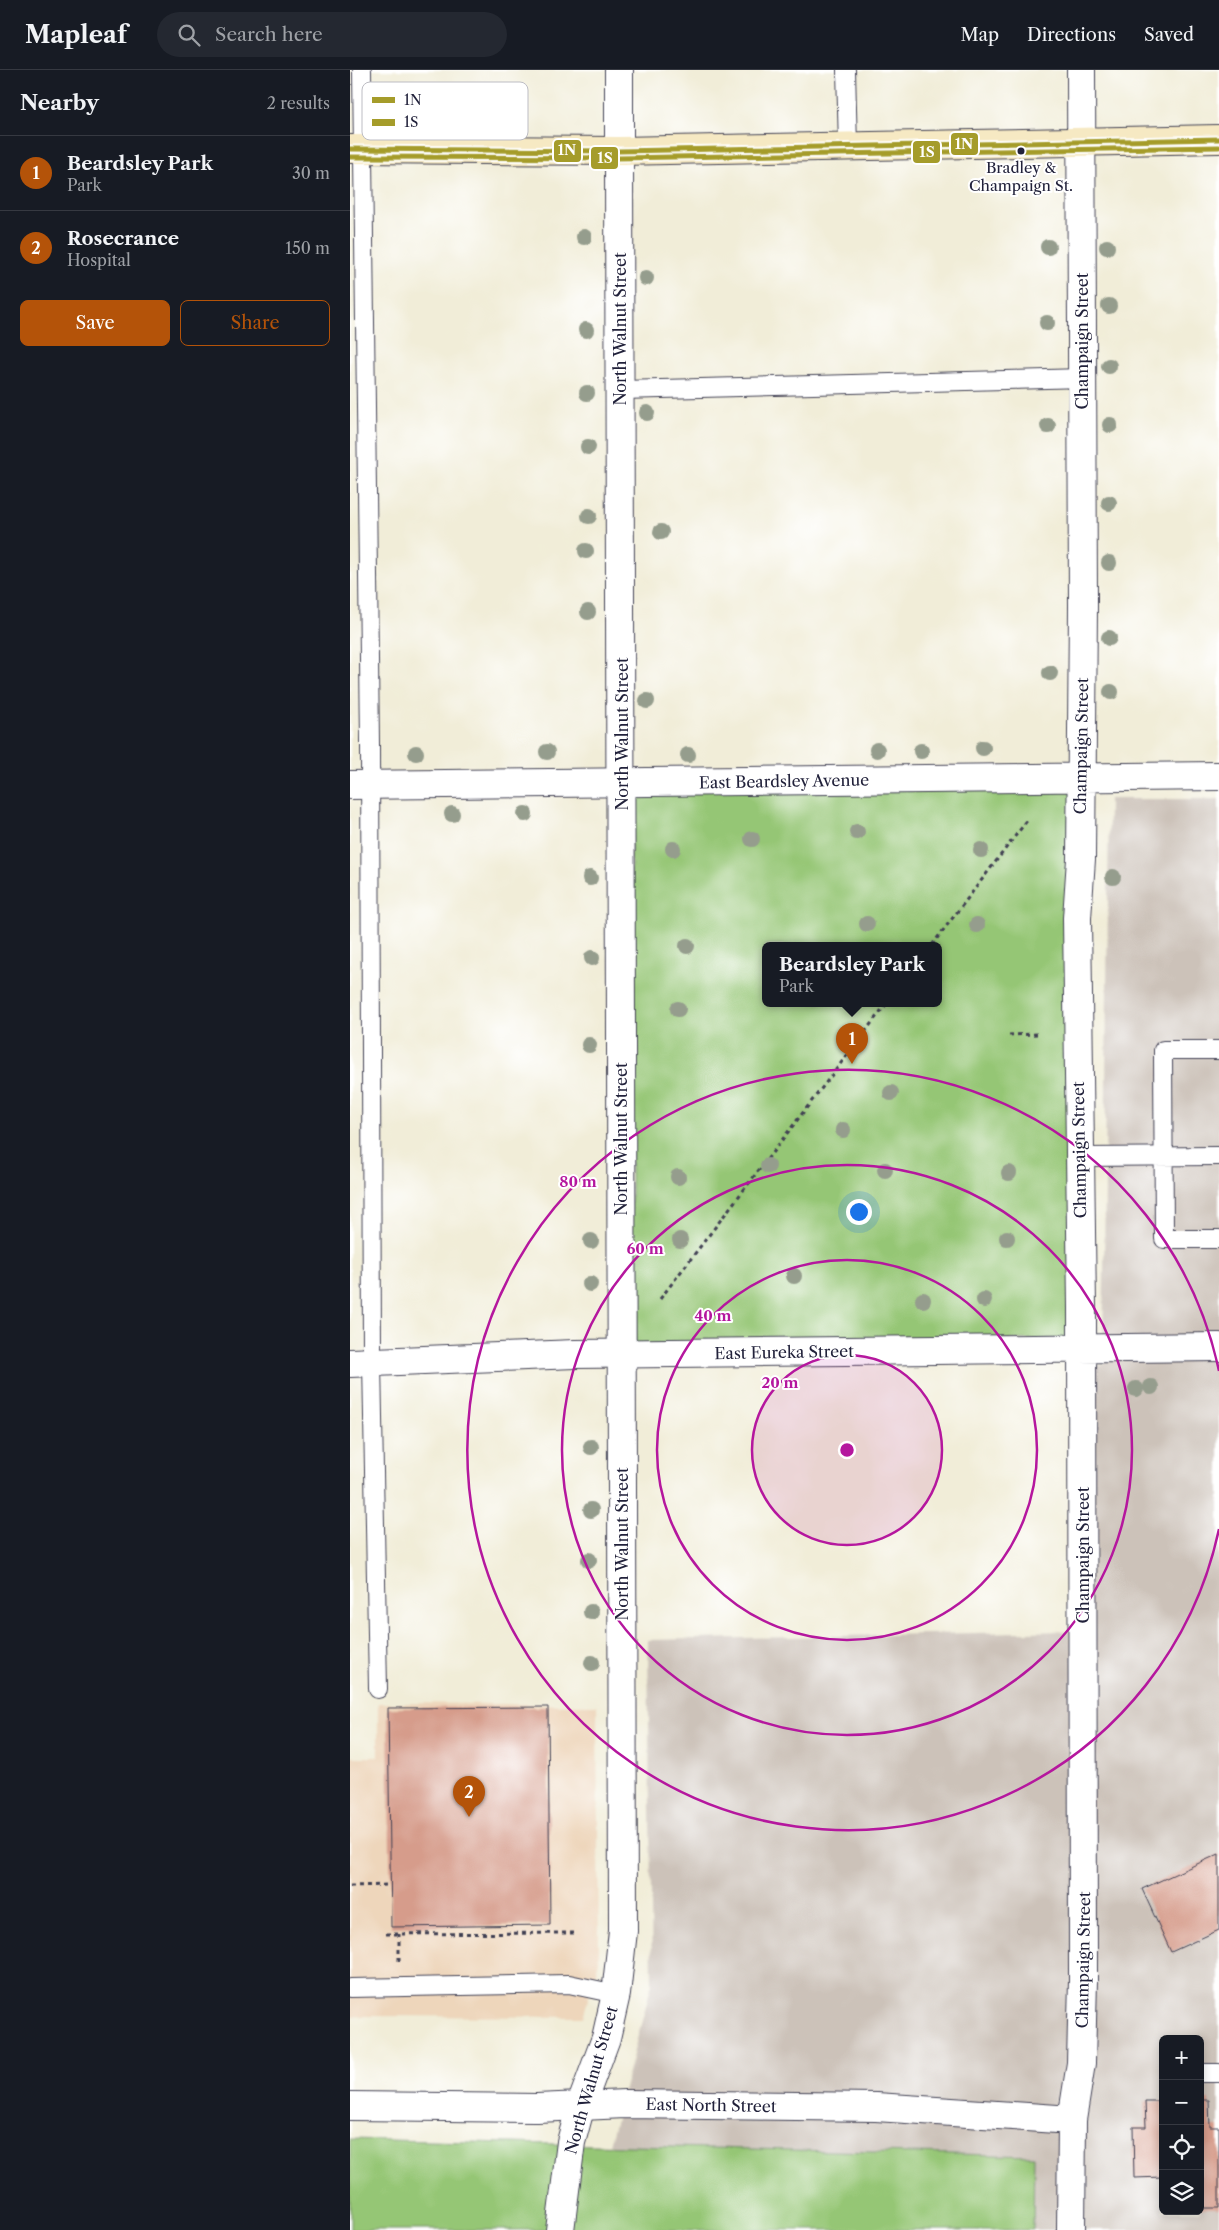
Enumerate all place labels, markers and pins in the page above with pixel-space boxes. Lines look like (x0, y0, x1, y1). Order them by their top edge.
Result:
marker: Bradley & Champaign St. (1016, 146, 1026, 156)
place label: Bradley & Champaign St. (969, 158, 1073, 195)
pin: 1 (836, 1023, 868, 1064)
centre of rings (838, 1441, 856, 1459)
pin: 2 (453, 1776, 485, 1817)

